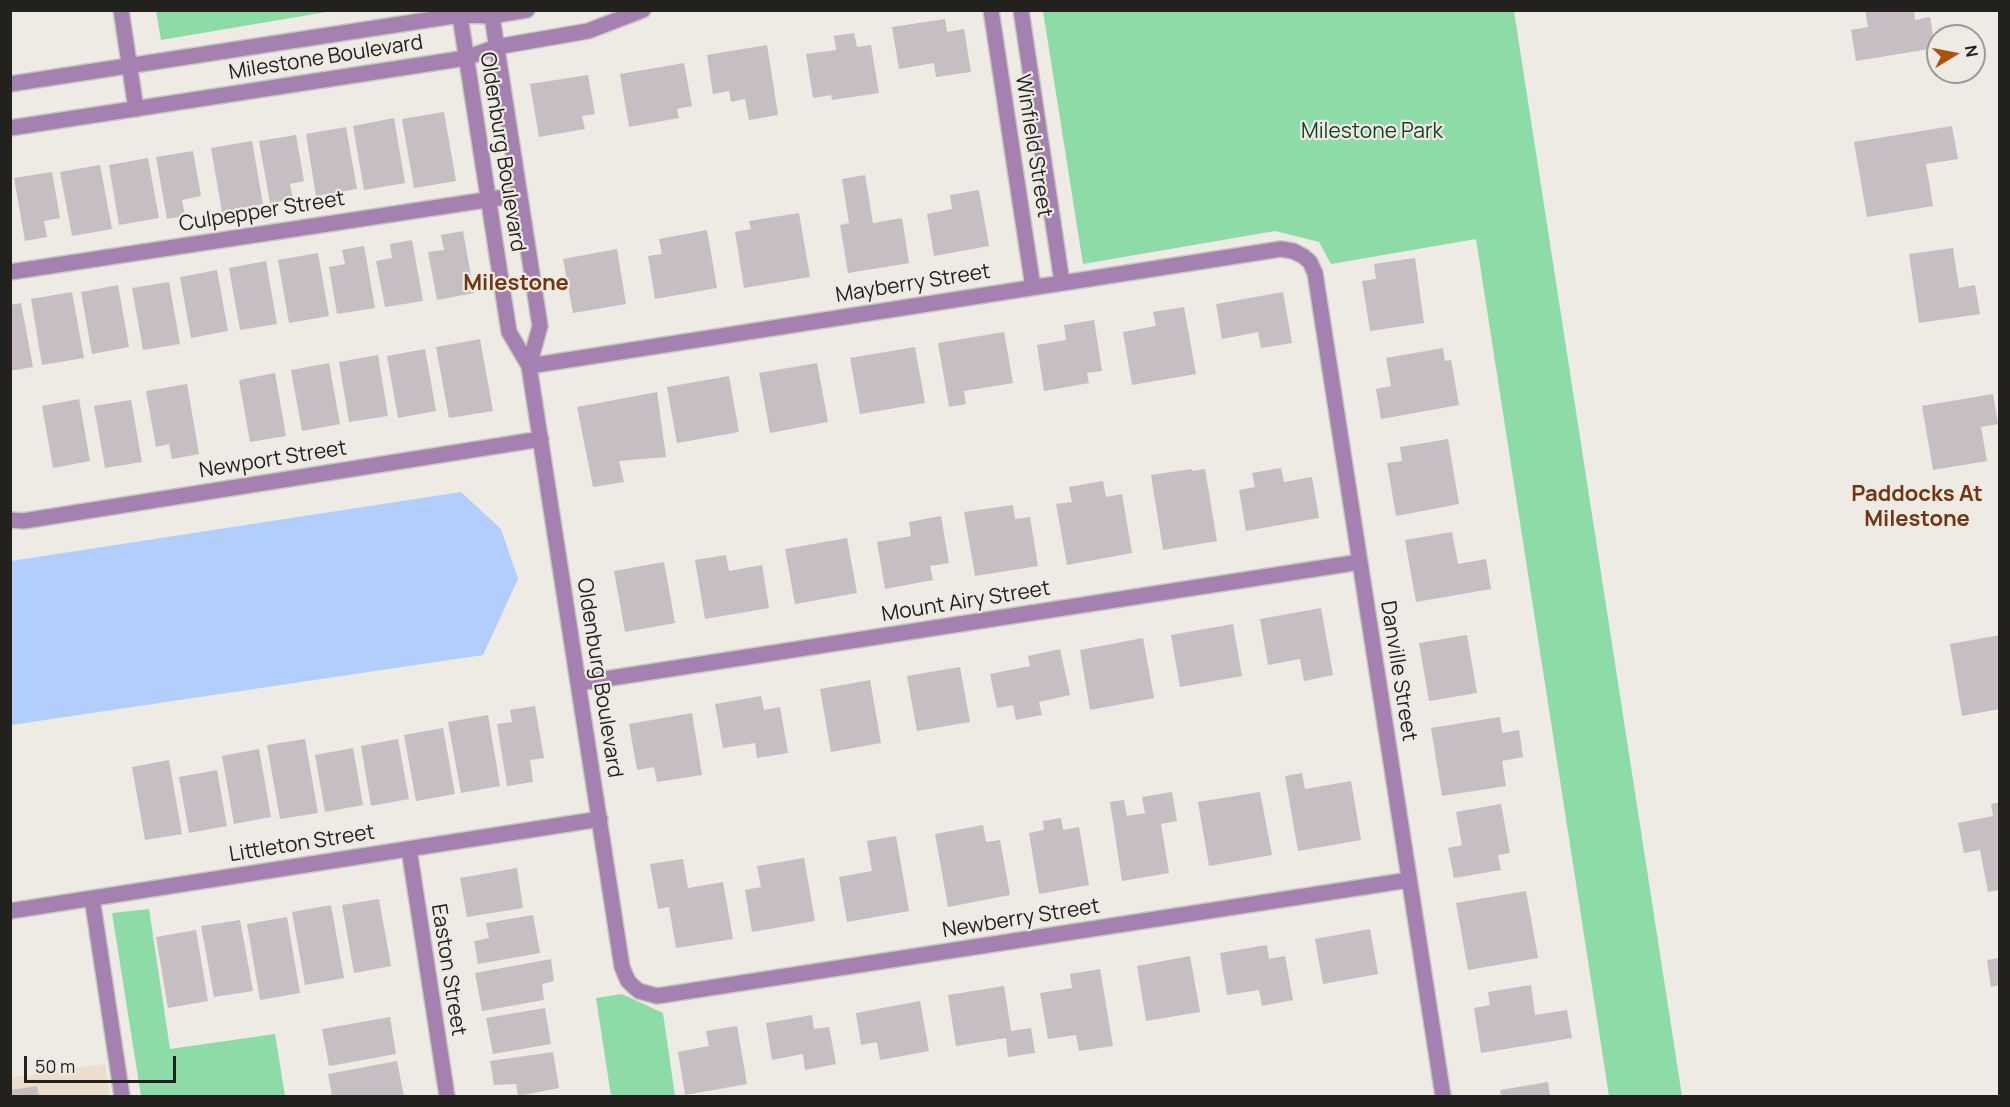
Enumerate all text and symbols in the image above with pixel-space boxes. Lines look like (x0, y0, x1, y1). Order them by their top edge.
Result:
north arrow (1926, 24, 1986, 84)
street label: Milestone Boulevard (227, 30, 425, 86)
text: N (1960, 44, 1984, 59)
street label: Oldenburg Boulevard (474, 50, 530, 254)
street label: Winfield Street (1009, 73, 1057, 219)
park label: Milestone Park (1301, 119, 1443, 145)
street label: Culpepper Street (177, 186, 347, 238)
street label: Mayberry Street (834, 259, 992, 309)
district label: Milestone (463, 271, 569, 297)
street label: Newport Street (197, 436, 349, 484)
district label: Paddocks At Milestone (1851, 482, 1983, 534)
street label: Oldenburg Boulevard (571, 576, 627, 780)
street label: Mount Airy Street (880, 576, 1052, 628)
street label: Danville Street (1374, 599, 1422, 743)
street label: Littleton Street (227, 820, 377, 868)
street label: Newberry Street (941, 894, 1101, 944)
street label: Easton Street (425, 902, 471, 1038)
scale bar (27, 1044, 178, 1082)
text: 50 m (35, 1054, 75, 1078)

